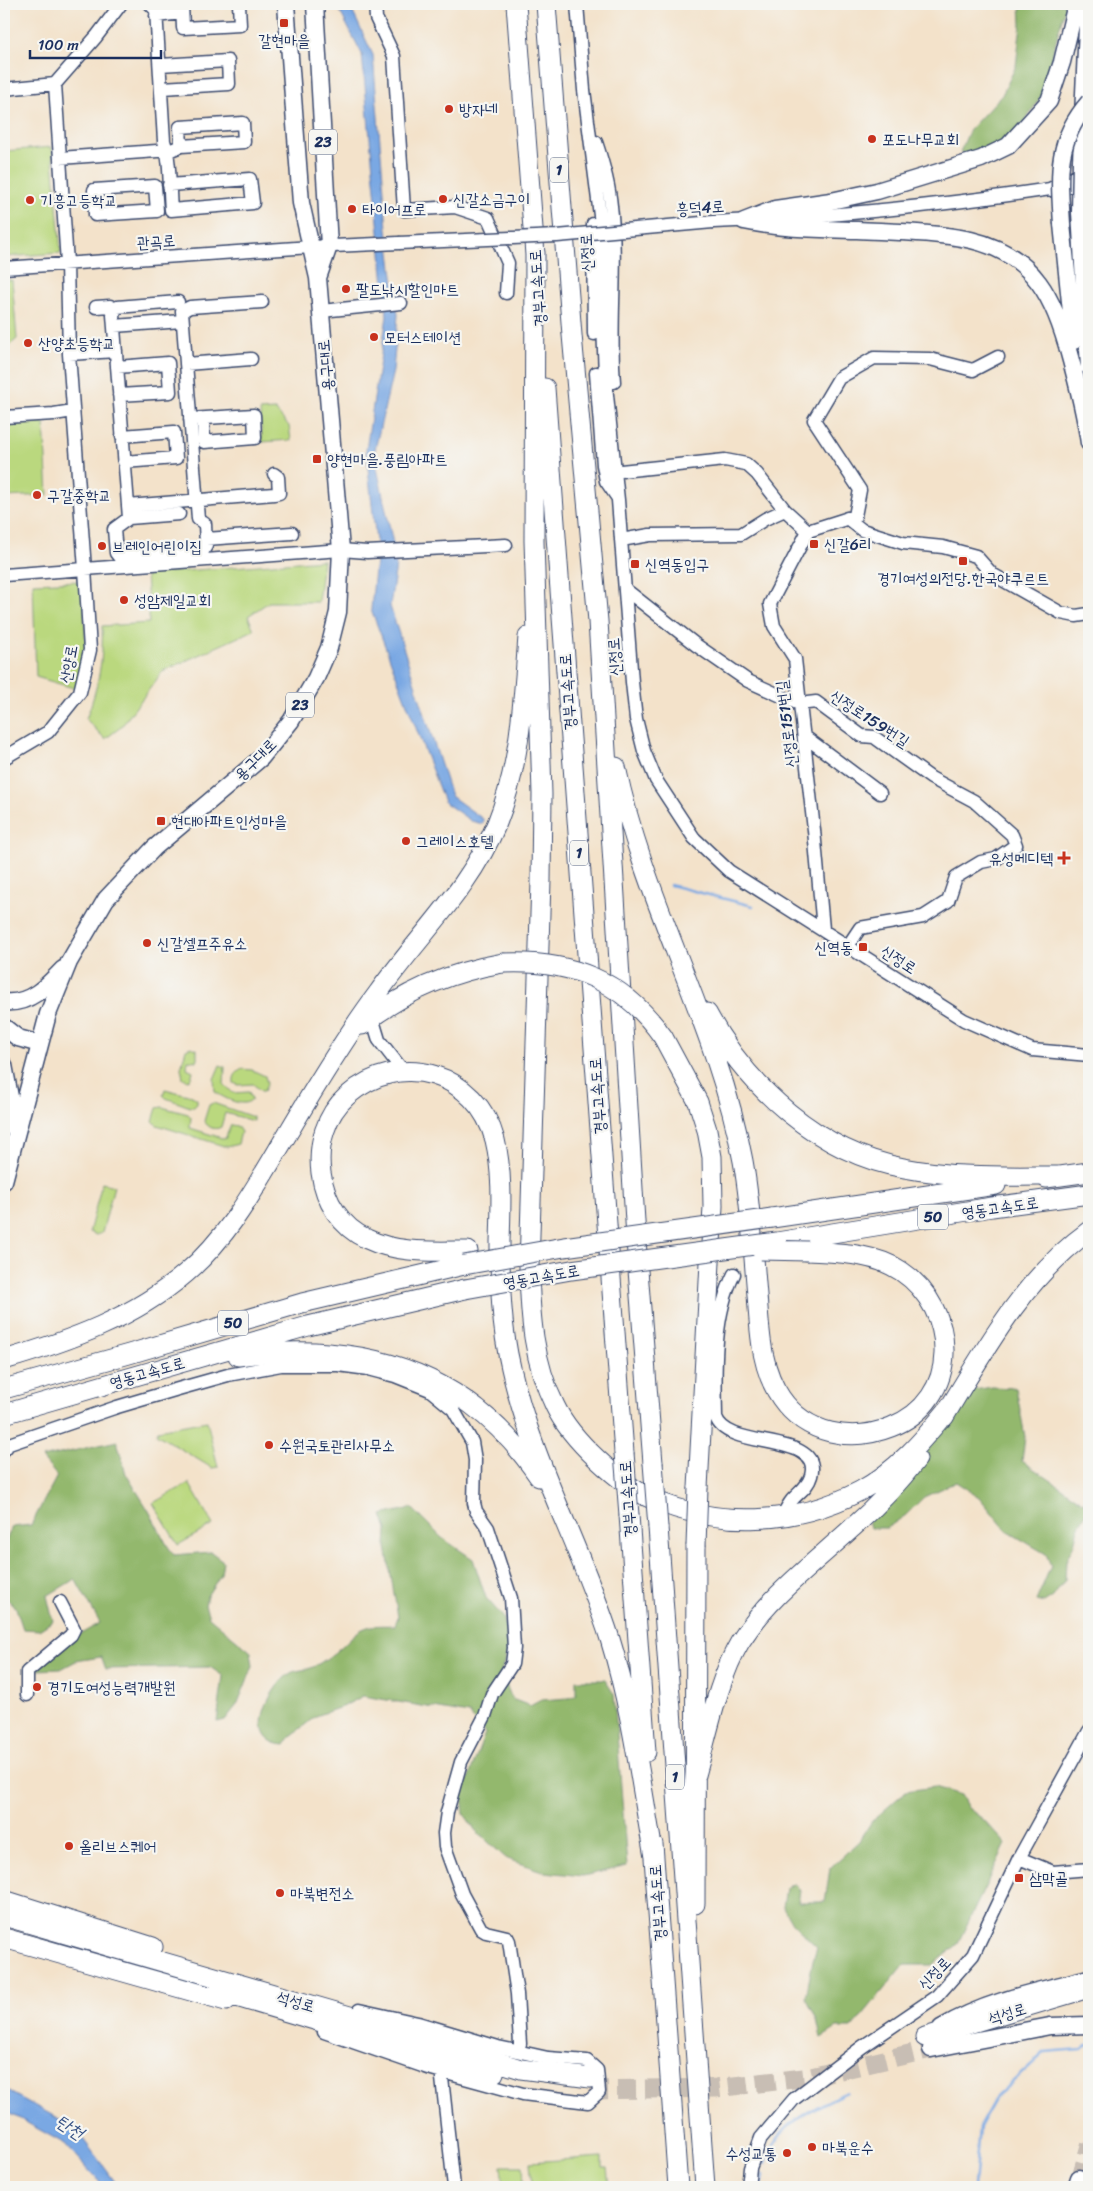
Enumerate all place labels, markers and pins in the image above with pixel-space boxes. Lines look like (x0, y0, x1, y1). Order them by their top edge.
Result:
marker: 갈현마을 (278, 17, 290, 29)
place label: 갈현마을 (258, 26, 310, 55)
place label: 방자네 (459, 95, 498, 124)
marker: 방자네 (443, 103, 455, 115)
place label: 포도나무교회 (882, 125, 959, 154)
marker: 포도나무교회 (866, 133, 878, 145)
place label: 신갈소금구이 (453, 185, 530, 214)
place label: 기흥고등학교 (40, 186, 117, 215)
marker: 신갈소금구이 (437, 193, 449, 205)
marker: 기흥고등학교 (24, 194, 36, 206)
place label: 타이어프로 (362, 195, 426, 224)
marker: 타이어프로 (346, 203, 358, 215)
place label: 팔도낚시할인마트 (356, 275, 459, 304)
marker: 팔도낚시할인마트 (340, 283, 352, 295)
place label: 모터스테이션 (384, 323, 461, 352)
place label: 산양초등학교 (38, 329, 115, 358)
marker: 모터스테이션 (368, 331, 380, 343)
marker: 산양초등학교 (22, 337, 34, 349)
place label: 양현마을.풍림아파트 (327, 445, 448, 474)
marker: 양현마을.풍림아파트 (311, 453, 323, 465)
place label: 구갈중학교 (47, 481, 111, 510)
marker: 구갈중학교 (31, 489, 43, 501)
place label: 신갈6리 (824, 530, 872, 559)
place label: 브레인어린이집 (112, 532, 202, 561)
marker: 신갈6리 (808, 538, 820, 550)
marker: 브레인어린이집 (96, 540, 108, 552)
place label: 신역동입구 (645, 550, 709, 579)
marker: 경기여성의전당.한국야쿠르트 (957, 555, 969, 567)
marker: 신역동입구 (629, 558, 641, 570)
place label: 경기여성의전당.한국야쿠르트 (877, 564, 1049, 593)
place label: 성암제일교회 (134, 586, 211, 615)
marker: 성암제일교회 (118, 594, 130, 606)
place label: 현대아파트인성마을 (171, 807, 287, 836)
marker: 현대아파트인성마을 (155, 815, 167, 827)
place label: 그레이스호텔 (416, 827, 493, 856)
marker: 그레이스호텔 (400, 835, 412, 847)
place label: 유성메디텍 (989, 844, 1053, 873)
marker: 유성메디텍 (1057, 851, 1071, 865)
place label: 신갈셀프주유소 (157, 929, 247, 958)
place label: 신역동 (814, 933, 853, 962)
marker: 신갈셀프주유소 (141, 937, 153, 949)
marker: 신역동 (857, 941, 869, 953)
place label: 수원국토관리사무소 (279, 1431, 395, 1460)
marker: 수원국토관리사무소 (263, 1439, 275, 1451)
place label: 경기도여성능력개발원 (47, 1673, 176, 1702)
marker: 경기도여성능력개발원 (31, 1681, 43, 1693)
place label: 올리브스퀘어 (79, 1832, 156, 1861)
marker: 올리브스퀘어 (63, 1840, 75, 1852)
place label: 삼막골 (1029, 1864, 1068, 1893)
marker: 삼막골 (1013, 1872, 1025, 1884)
place label: 마북변전소 (290, 1879, 354, 1908)
marker: 마북변전소 (274, 1887, 286, 1899)
place label: 마북운수 (822, 2133, 874, 2162)
place label: 수성교통 (726, 2139, 777, 2168)
marker: 마북운수 (806, 2141, 818, 2153)
marker: 수성교통 (781, 2147, 793, 2159)

